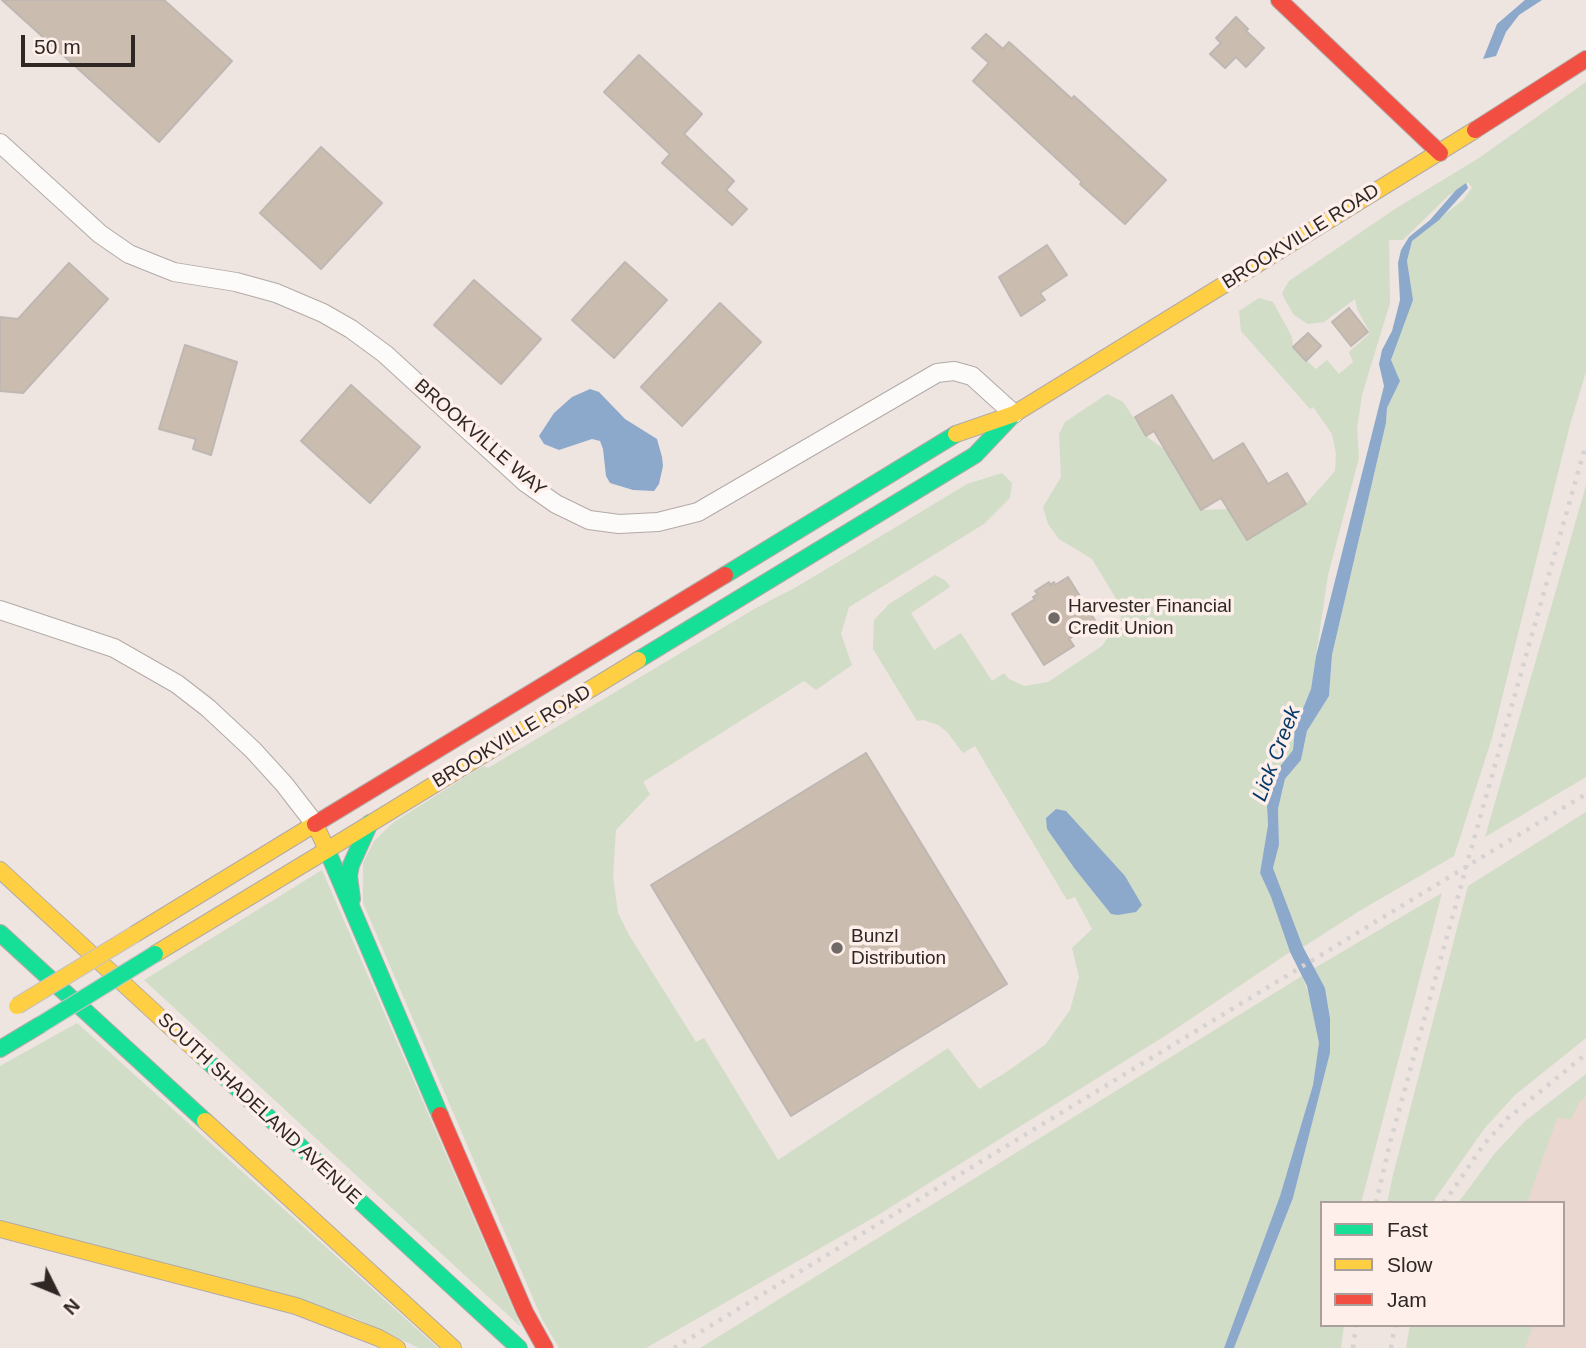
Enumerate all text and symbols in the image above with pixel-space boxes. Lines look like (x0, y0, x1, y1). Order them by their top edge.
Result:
scale bar (24, 21, 138, 65)
text: 50 m (34, 35, 81, 58)
street label: BROOKVILLE ROAD (1218, 179, 1384, 295)
street label: BROOKVILLE WAY (410, 375, 550, 501)
place label: Harvester Financial Credit Union (1068, 596, 1232, 640)
marker: Harvester Financial Credit Union (1046, 610, 1062, 626)
street label: BROOKVILLE ROAD (429, 681, 595, 793)
water label: Lick Creek (1247, 703, 1307, 805)
place label: Bunzl Distribution (851, 926, 946, 970)
marker: Bunzl Distribution (829, 940, 845, 956)
street label: SOUTH SHADELAND AVENUE (153, 1009, 365, 1209)
legend (1320, 1201, 1565, 1327)
text: Fast (1387, 1218, 1428, 1241)
text: Slow (1387, 1253, 1433, 1276)
north arrow (21, 1257, 91, 1327)
text: Jam (1387, 1288, 1427, 1311)
text: N (59, 1294, 84, 1319)

